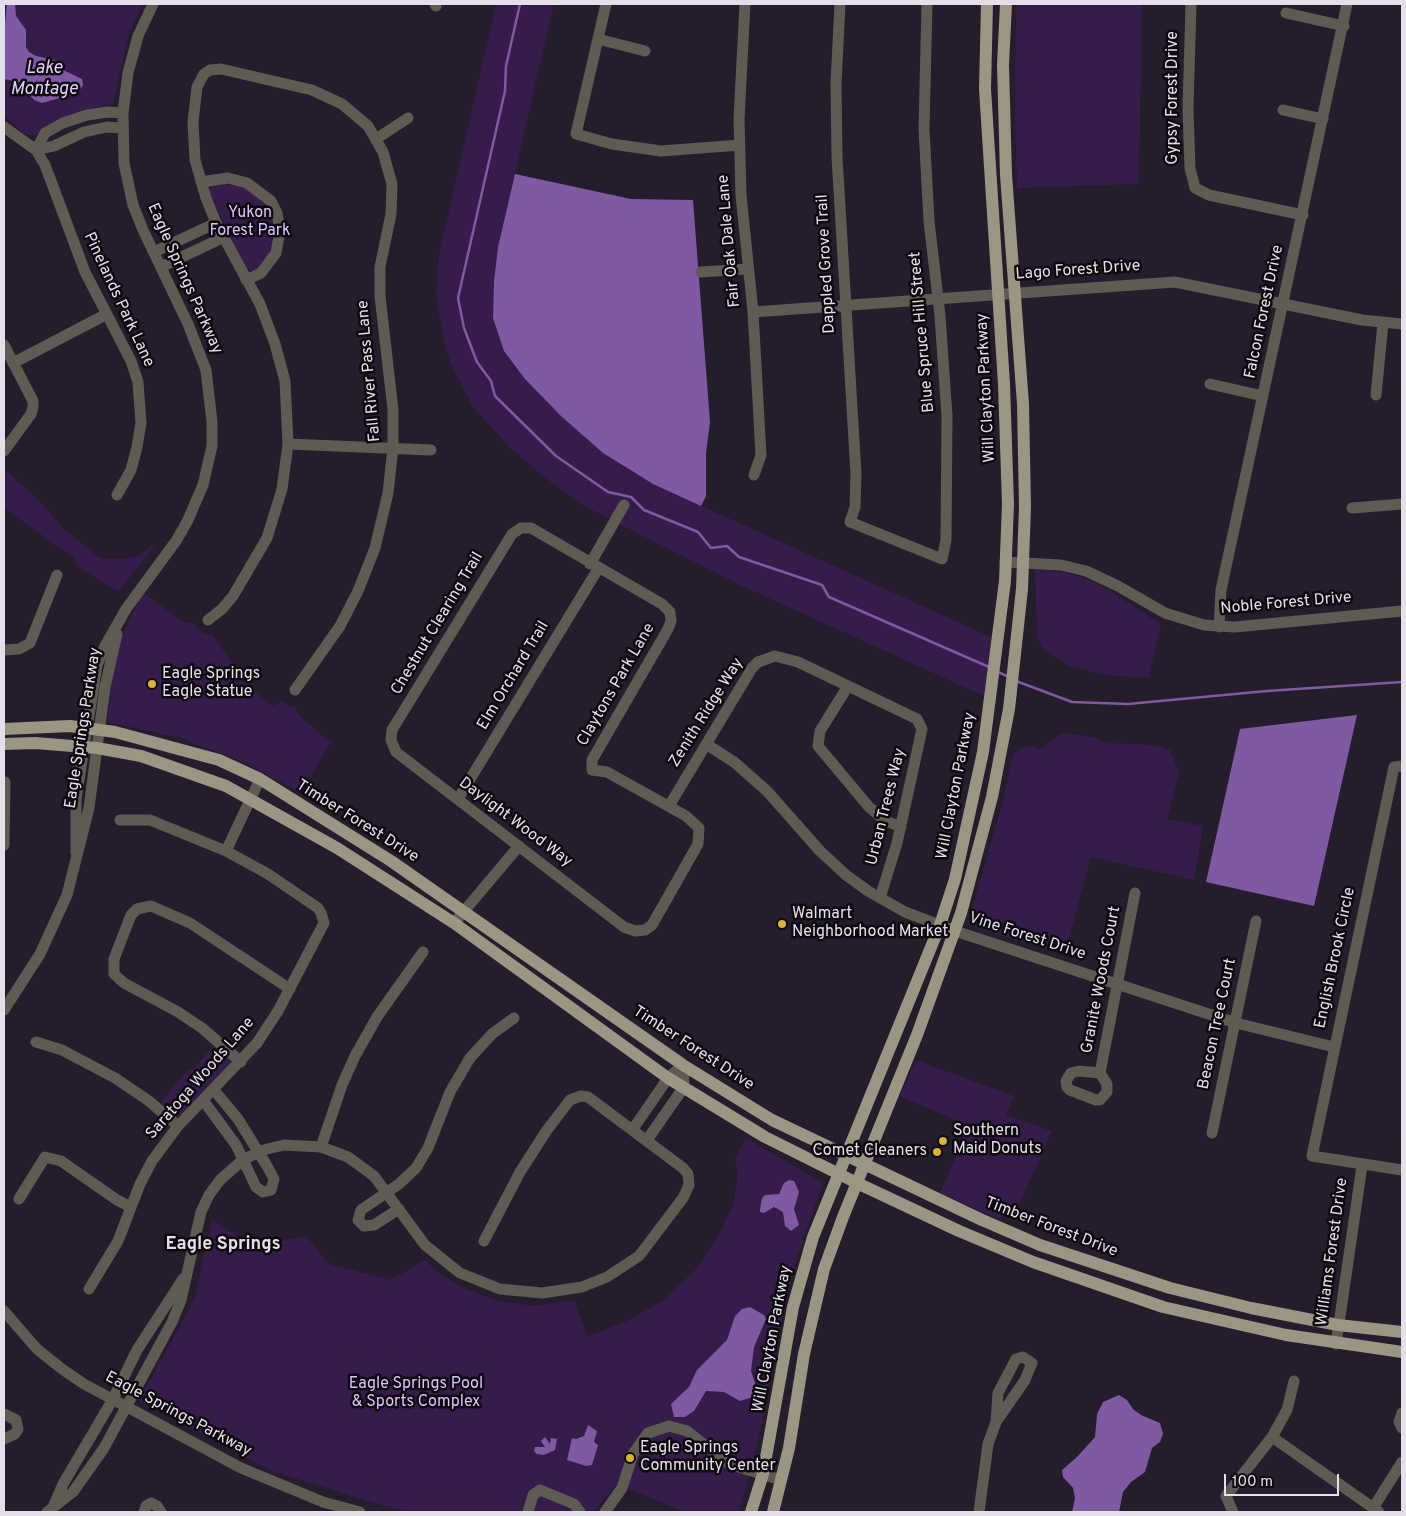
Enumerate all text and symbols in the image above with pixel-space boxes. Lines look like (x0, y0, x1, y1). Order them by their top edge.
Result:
street label: Gypsy Forest Drive (1164, 31, 1184, 165)
water label: Lake Montage (10, 58, 78, 100)
street label: Fair Oak Dale Lane (715, 174, 745, 308)
street label: Dappled Grove Trail (814, 194, 840, 334)
street label: Eagle Springs Parkway (142, 201, 226, 357)
park label: Yukon Forest Park (209, 204, 291, 242)
street label: Pinelands Park Lane (78, 230, 158, 370)
street label: Falcon Forest Drive (1241, 244, 1289, 380)
street label: Blue Spruce Hill Street (906, 251, 940, 413)
street label: Lago Forest Drive (1015, 257, 1141, 285)
street label: Fall River Pass Lane (354, 299, 386, 443)
street label: Will Clayton Parkway (973, 313, 1001, 463)
street label: Chestnut Clearing Trail (388, 549, 488, 699)
street label: Noble Forest Drive (1220, 589, 1352, 619)
street label: Elm Orchard Trail (474, 618, 554, 734)
street label: Claytons Park Lane (574, 620, 660, 750)
street label: Eagle Springs Parkway (62, 646, 106, 810)
street label: Zenith Ridge Way (666, 655, 748, 771)
place label: Eagle Springs Eagle Statue (162, 665, 260, 703)
marker: Eagle Springs Eagle Statue (146, 678, 158, 690)
street label: Will Clayton Parkway (933, 711, 981, 861)
street label: Urban Trees Way (863, 746, 911, 868)
street label: Daylight Wood Way (454, 774, 576, 872)
street label: Timber Forest Drive (292, 777, 422, 867)
street label: English Brook Circle (1312, 886, 1360, 1030)
place label: Walmart Neighborhood Market (792, 905, 948, 943)
street label: Granite Woods Court (1078, 905, 1126, 1055)
street label: Vine Forest Drive (966, 909, 1088, 965)
marker: Walmart Neighborhood Market (776, 918, 788, 930)
street label: Beacon Tree Court (1195, 957, 1241, 1091)
street label: Timber Forest Drive (629, 1003, 757, 1095)
street label: Saratoga Woods Lane (143, 1014, 259, 1144)
place label: Southern Maid Donuts (953, 1122, 1042, 1160)
marker: Southern Maid Donuts (937, 1135, 949, 1147)
place label: Comet Cleaners (812, 1142, 927, 1162)
marker: Comet Cleaners (931, 1146, 943, 1158)
street label: Williams Forest Drive (1313, 1177, 1353, 1327)
street label: Timber Forest Drive (982, 1194, 1120, 1262)
district label: Eagle Springs (165, 1234, 281, 1256)
street label: Will Clayton Parkway (749, 1264, 797, 1414)
street label: Eagle Springs Parkway (102, 1368, 254, 1462)
park label: Eagle Springs Pool & Sports Complex (349, 1375, 483, 1413)
place label: Eagle Springs Community Center (640, 1439, 776, 1477)
marker: Eagle Springs Community Center (624, 1452, 636, 1464)
scale bar (1226, 1464, 1341, 1496)
text: 100 m (1232, 1473, 1273, 1492)

